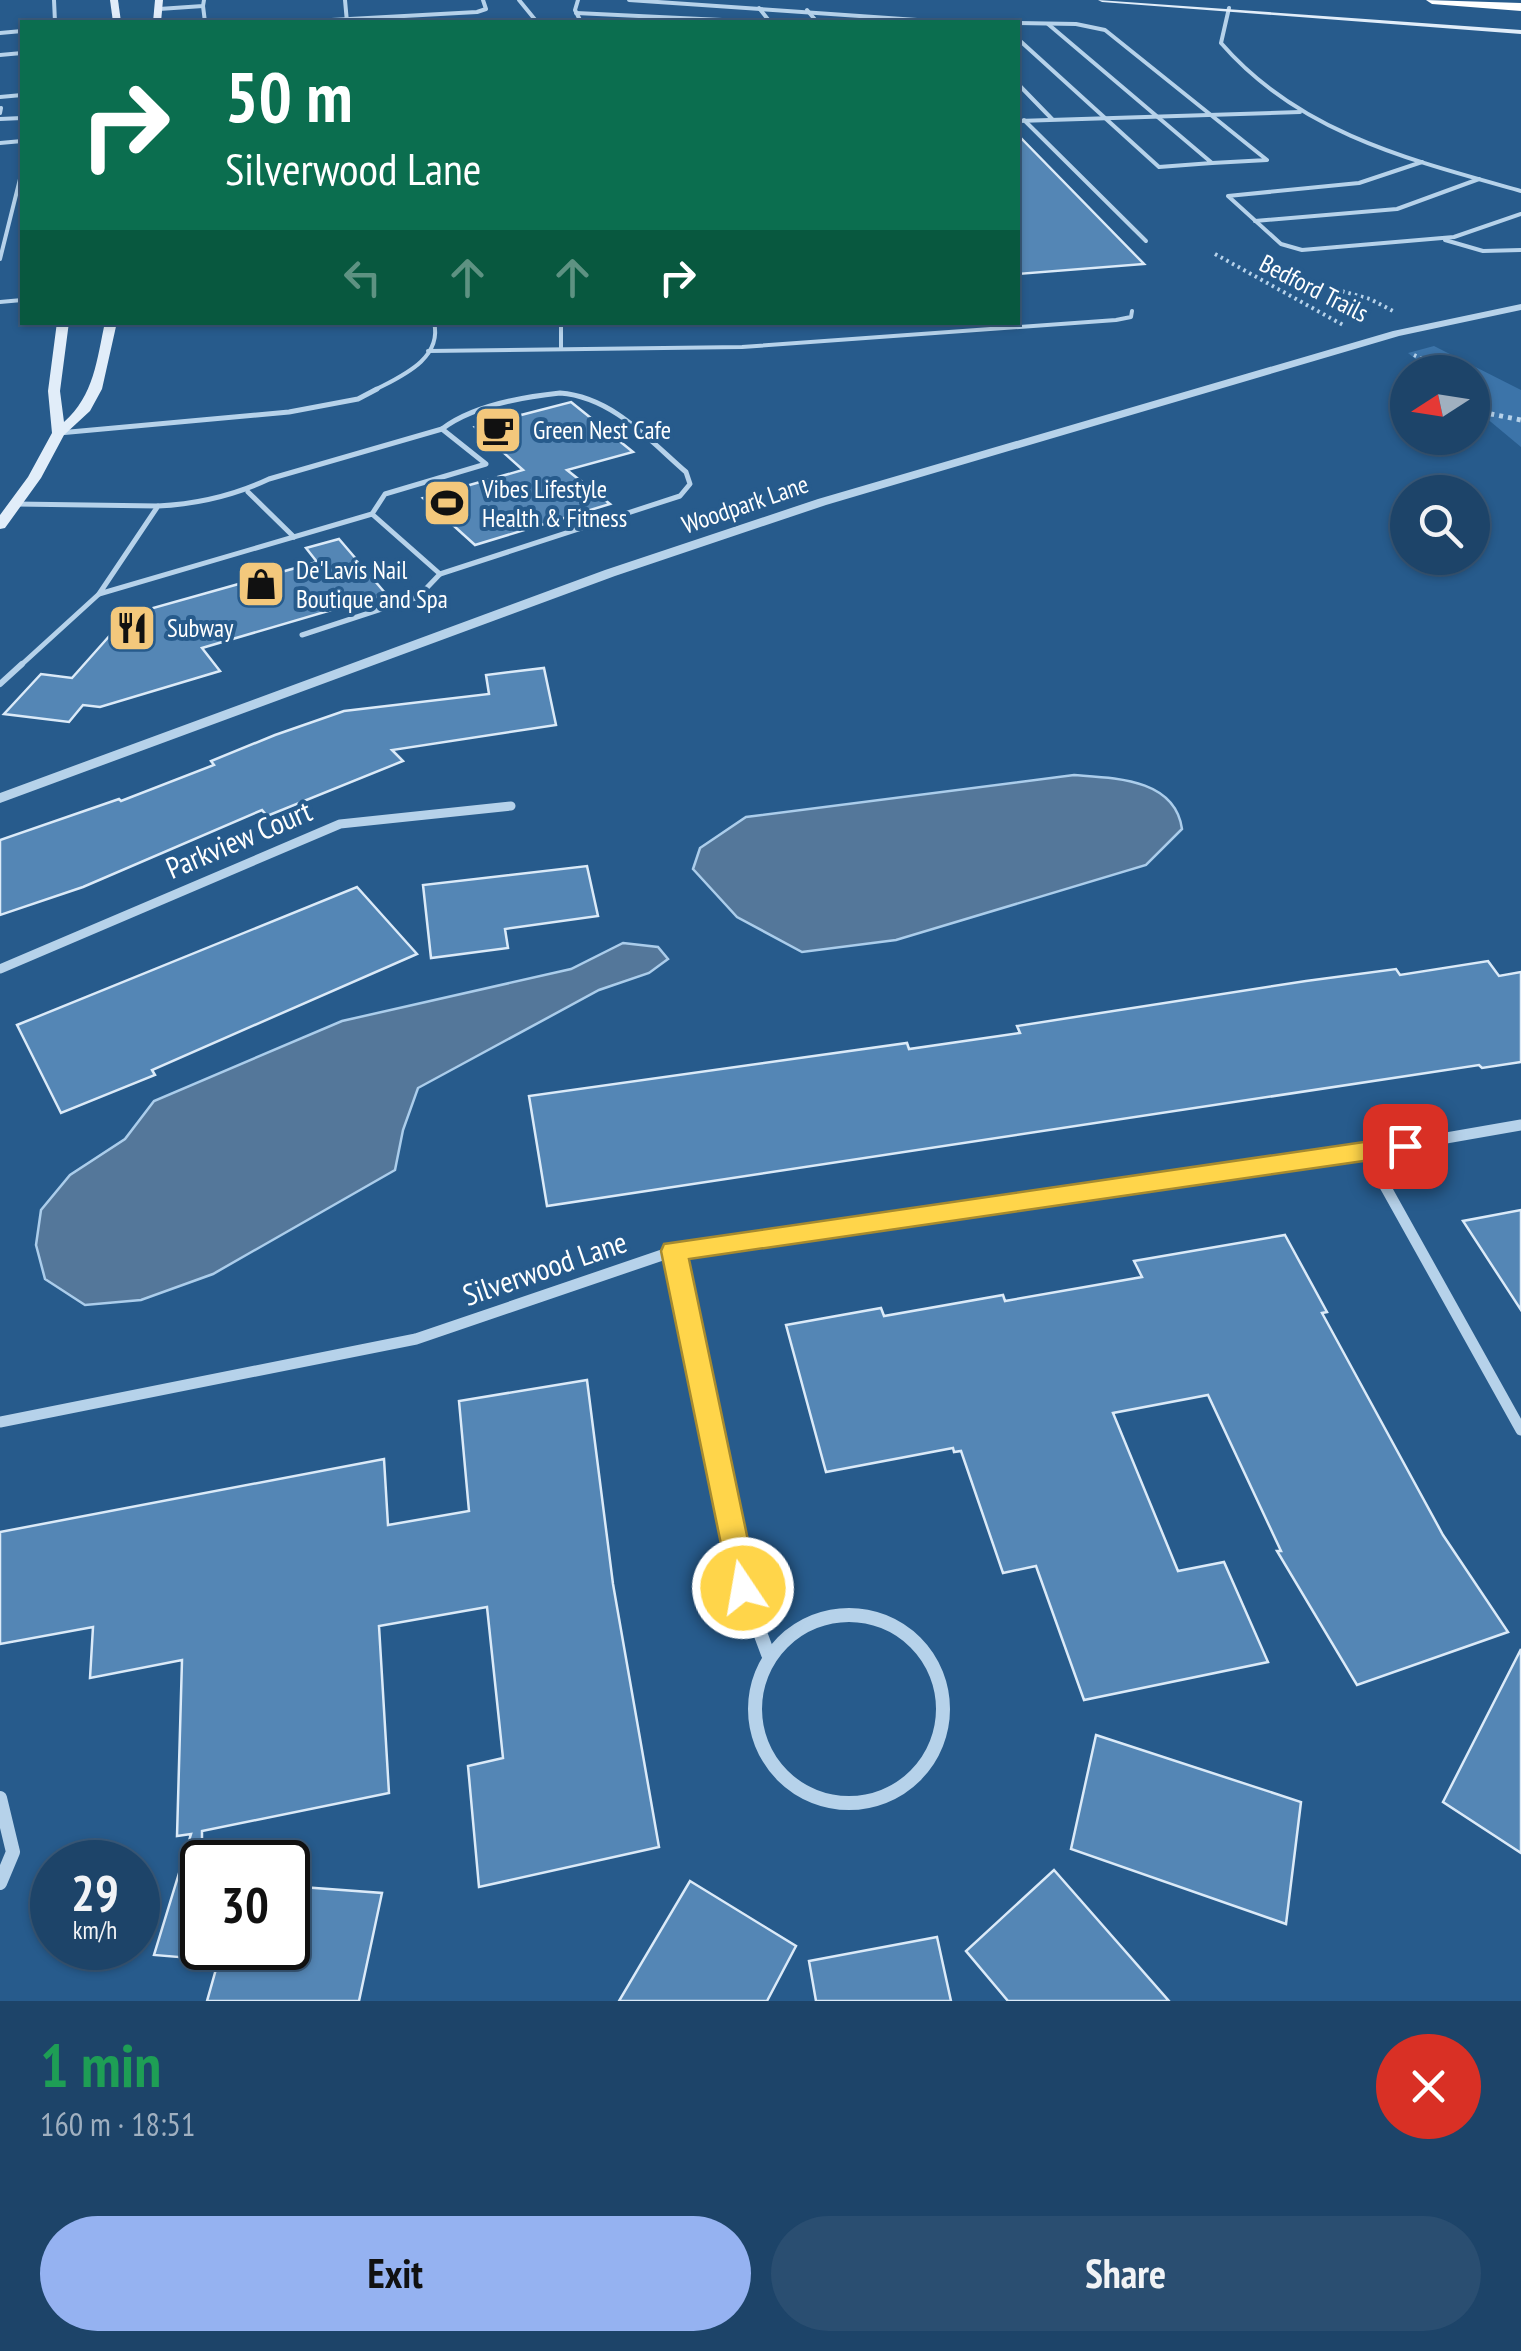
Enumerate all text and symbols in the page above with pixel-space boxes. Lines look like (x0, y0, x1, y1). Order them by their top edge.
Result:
text: 50 m (225, 51, 353, 141)
icon: right (60, 60, 190, 190)
text: Silverwood Lane (225, 139, 481, 197)
street label: Bedford Trails (1254, 247, 1374, 329)
icon: left (335, 250, 390, 305)
icon: ahead (440, 250, 495, 305)
icon: ahead (545, 250, 600, 305)
icon: right (650, 250, 705, 305)
north arrow (1390, 355, 1490, 455)
map controls (1390, 355, 1490, 575)
cafe icon: Green Nest Cafe (472, 404, 524, 456)
place label: Green Nest Cafe (533, 414, 671, 446)
street label: Woodpark Lane (677, 467, 813, 541)
place label: Vibes Lifestyle Health & Fitness (481, 473, 627, 534)
button: search (1390, 475, 1490, 575)
sports icon: Vibes Lifestyle Health & Fitness (421, 477, 473, 529)
place label: De'Lavis Nail Boutique and Spa (296, 554, 448, 615)
shop icon: De'Lavis Nail Boutique and Spa (235, 558, 287, 610)
restaurant icon: Subway (106, 602, 158, 654)
place label: Subway (167, 612, 234, 644)
street label: Parkview Court (160, 790, 318, 887)
pin (1363, 1104, 1448, 1189)
icon: arrive (1378, 1119, 1433, 1174)
street label: Silverwood Lane (457, 1221, 632, 1314)
position arrow (691, 1536, 795, 1640)
speed limit sign: 30 (180, 1840, 310, 1970)
text: 29 (71, 1860, 119, 1925)
text: km/h (73, 1914, 117, 1946)
text: 1 min (40, 2026, 161, 2104)
button: close (1376, 2034, 1481, 2139)
text: 160 m · 18:51 (40, 2103, 195, 2145)
button: Exit (40, 2216, 751, 2331)
button: Share (771, 2216, 1481, 2331)

